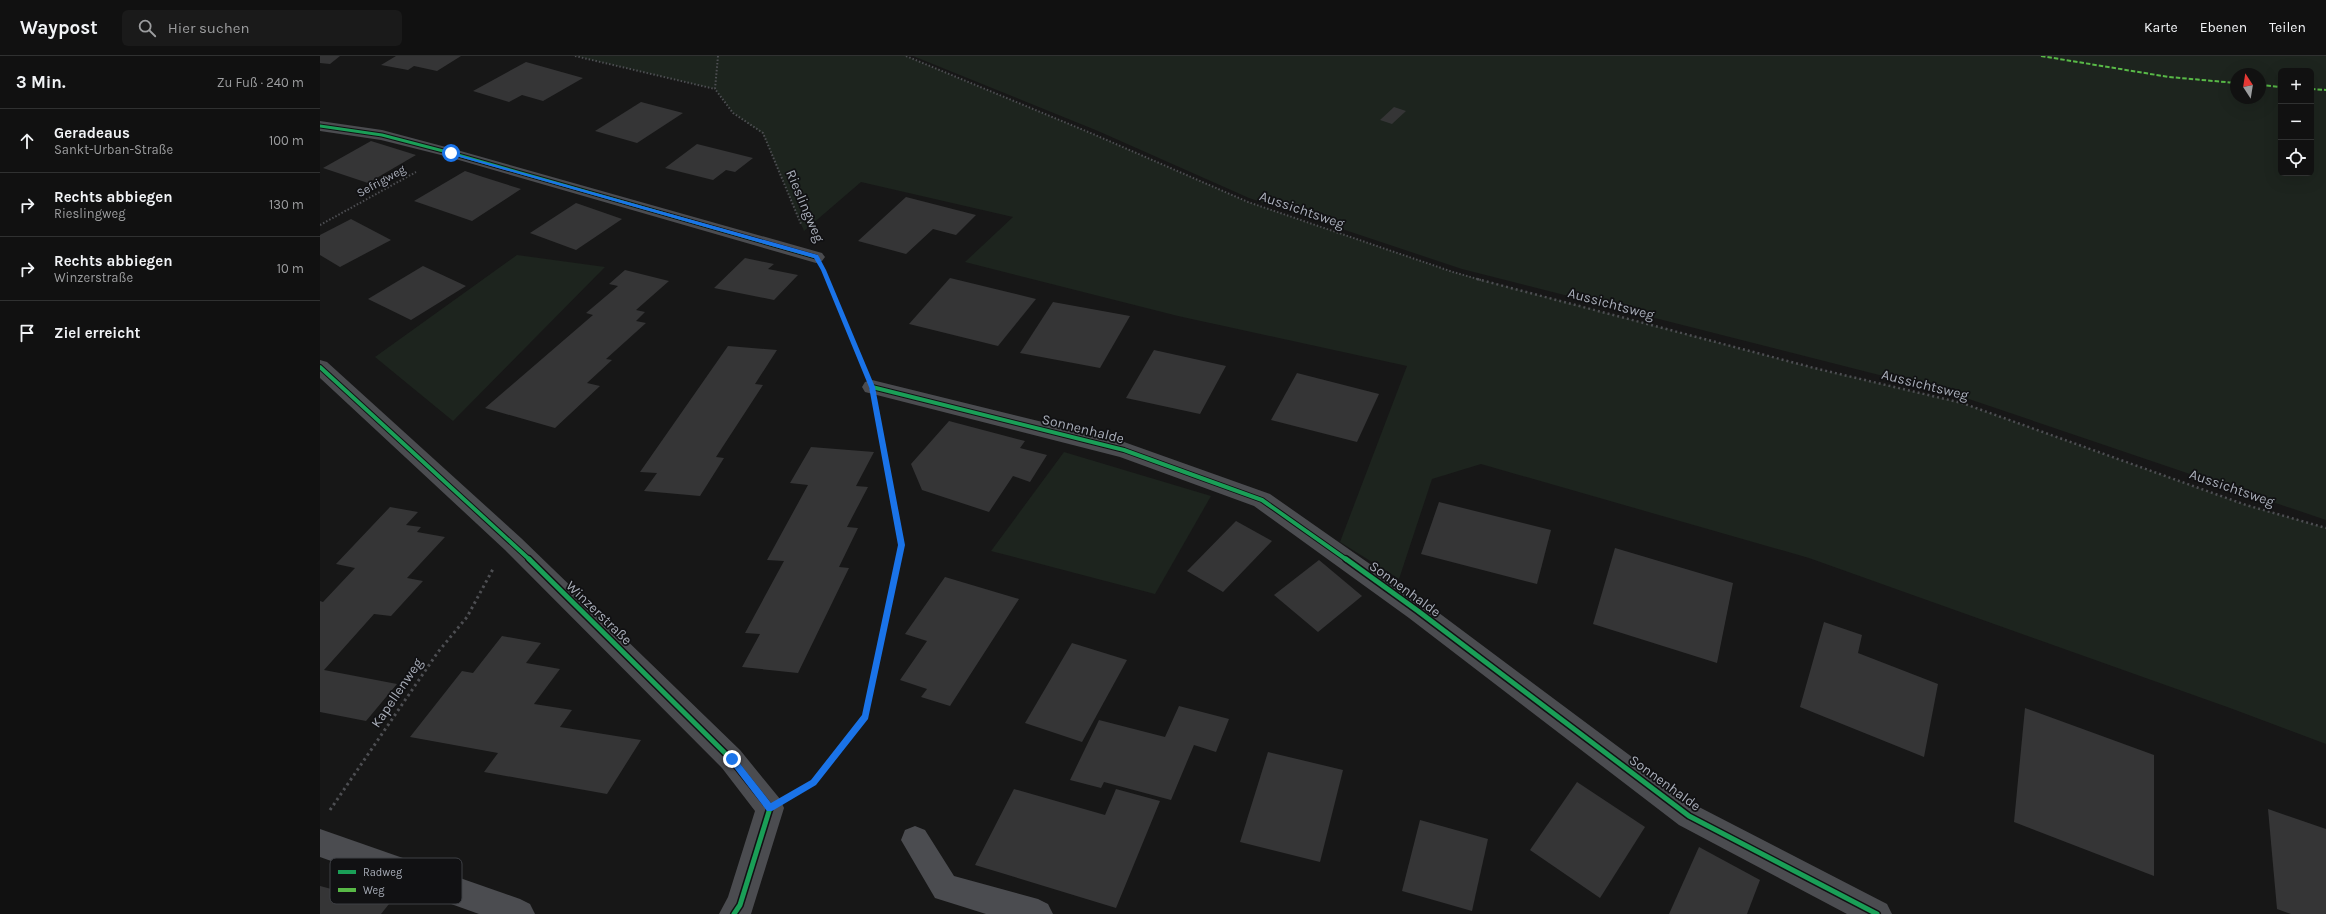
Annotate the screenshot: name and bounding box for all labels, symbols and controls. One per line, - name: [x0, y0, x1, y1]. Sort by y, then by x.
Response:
- search box: [122, 10, 402, 46]
- text: Waypost: [20, 17, 98, 39]
- icon: search: [136, 17, 158, 39]
- text: Hier suchen: [168, 19, 249, 37]
- text: Karte: [2144, 19, 2178, 36]
- text: Ebenen: [2200, 19, 2247, 36]
- text: Teilen: [2269, 19, 2306, 36]
- north arrow: [2230, 68, 2266, 104]
- map controls: [2278, 68, 2314, 176]
- button: +: [2278, 68, 2314, 104]
- text: 3 Min.: [16, 72, 66, 92]
- text: Zu Fuß · 240 m: [217, 75, 304, 90]
- button: −: [2278, 104, 2314, 140]
- text: Geradeaus: [54, 124, 130, 142]
- icon: ahead: [16, 130, 38, 152]
- text: 100 m: [269, 133, 304, 148]
- button: locate: [2278, 140, 2314, 176]
- text: Sankt-Urban-Straße: [54, 142, 173, 157]
- route start: [442, 144, 460, 162]
- street label: Sefrigweg: [354, 162, 408, 200]
- street label: Rieslingweg: [782, 167, 828, 245]
- street label: Aussichtsweg: [1257, 187, 1347, 233]
- text: Rechts abbiegen: [54, 188, 173, 206]
- icon: right: [16, 194, 38, 216]
- text: 130 m: [269, 197, 304, 212]
- text: Rieslingweg: [54, 206, 125, 221]
- text: Rechts abbiegen: [54, 252, 173, 270]
- icon: right: [16, 258, 38, 280]
- text: 10 m: [277, 261, 304, 276]
- text: Winzerstraße: [54, 270, 133, 285]
- street label: Aussichtsweg: [1566, 284, 1656, 324]
- icon: arrive: [16, 322, 38, 344]
- text: Ziel erreicht: [54, 324, 140, 342]
- street label: Aussichtsweg: [1880, 366, 1970, 404]
- street label: Sonnenhalde: [1040, 411, 1126, 447]
- street label: Aussichtsweg: [2187, 465, 2277, 511]
- street label: Sonnenhalde: [1366, 557, 1444, 621]
- street label: Winzerstraße: [562, 577, 636, 649]
- street label: Kapellenweg: [368, 655, 427, 731]
- route end: [723, 750, 741, 768]
- street label: Sonnenhalde: [1626, 751, 1704, 815]
- legend: [330, 858, 462, 904]
- text: Radweg: [363, 866, 403, 879]
- text: Weg: [363, 884, 385, 897]

